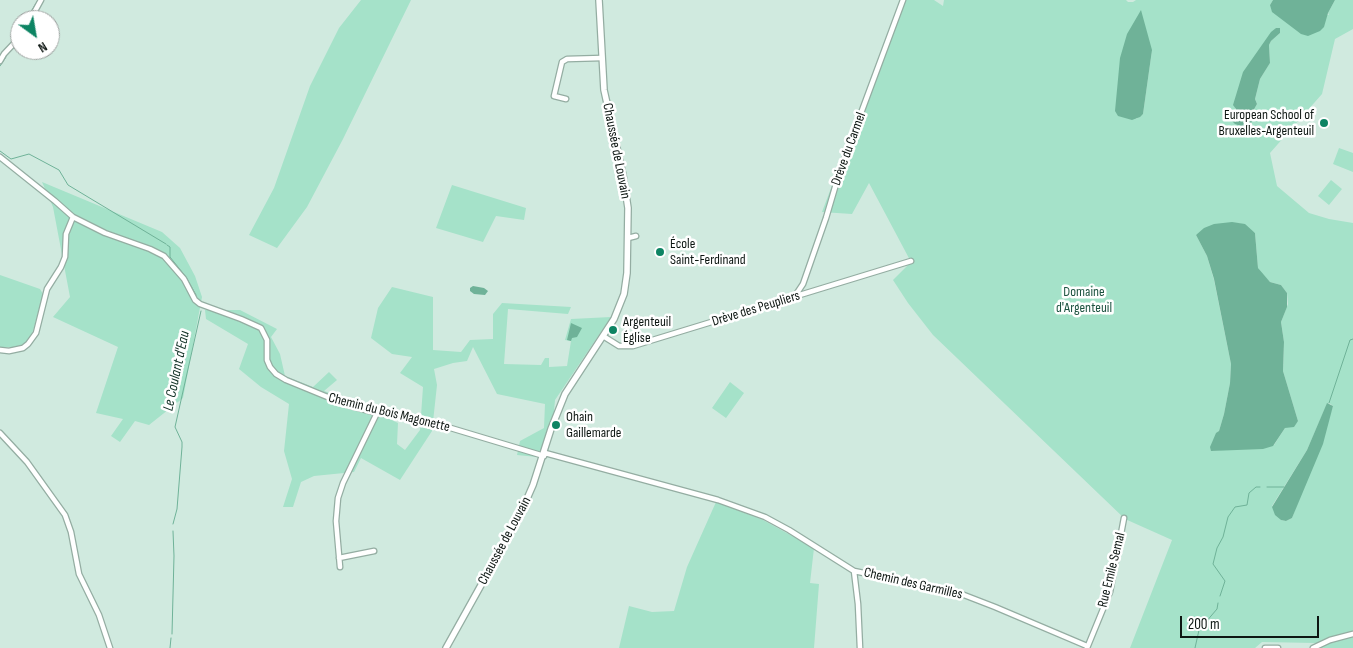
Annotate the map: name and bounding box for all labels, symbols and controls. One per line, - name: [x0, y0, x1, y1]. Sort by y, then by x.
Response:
- north arrow: [10, 10, 60, 60]
- text: N: [35, 38, 50, 56]
- street label: Chaussée de Louvain: [599, 102, 633, 200]
- place label: European School of Bruxelles-Argenteuil: [1219, 107, 1314, 140]
- street label: Drève du Carmel: [828, 110, 870, 188]
- marker: European School of Bruxelles-Argenteuil: [1318, 117, 1330, 129]
- place label: École Saint-Ferdinand: [670, 236, 746, 268]
- marker: École Saint-Ferdinand: [654, 246, 666, 258]
- park label: Domaine d'Argenteuil: [1056, 284, 1112, 316]
- street label: Drève des Peupliers: [710, 288, 802, 330]
- place label: Argenteuil Église: [623, 314, 671, 347]
- marker: Argenteuil Église: [607, 324, 619, 336]
- water label: Le Coulant d'Eau: [160, 329, 194, 413]
- street label: Chemin du Bois Magonette: [326, 390, 452, 436]
- place label: Ohain Gaillemarde: [566, 409, 621, 442]
- marker: Ohain Gaillemarde: [550, 419, 562, 431]
- street label: Chaussée de Louvain: [475, 494, 535, 588]
- street label: Rue Emile Semal: [1095, 531, 1129, 609]
- street label: Chemin des Garmilles: [862, 564, 964, 604]
- scale bar: [1183, 606, 1322, 638]
- text: 200 m: [1188, 615, 1220, 634]

